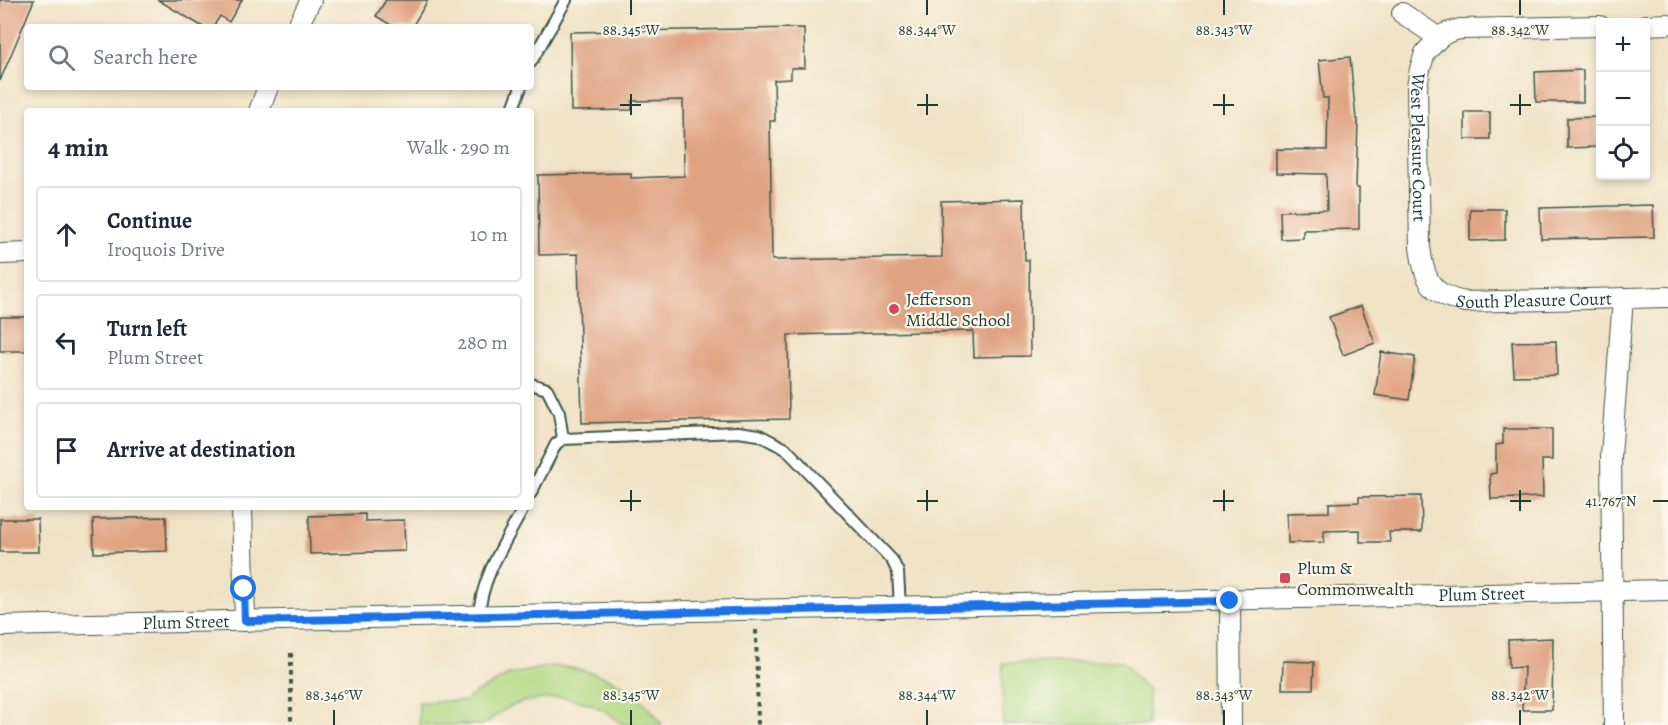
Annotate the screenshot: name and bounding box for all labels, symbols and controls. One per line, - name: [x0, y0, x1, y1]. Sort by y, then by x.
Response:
- map controls: [1596, 18, 1650, 180]
- button: +: [1596, 18, 1650, 72]
- text: 88.345°W: [602, 20, 660, 40]
- text: 88.344°W: [898, 20, 956, 40]
- text: 88.343°W: [1196, 20, 1252, 40]
- text: 88.342°W: [1491, 20, 1549, 40]
- search box: [24, 24, 534, 90]
- icon: search: [45, 41, 78, 74]
- text: Search here: [93, 42, 198, 72]
- street label: West Pleasure Court: [1405, 70, 1432, 222]
- button: −: [1596, 72, 1650, 126]
- button: locate: [1596, 126, 1650, 180]
- text: 4 min: [48, 130, 109, 165]
- text: Walk · 290 m: [407, 134, 510, 161]
- text: Continue: [107, 206, 192, 236]
- icon: ahead: [50, 218, 83, 251]
- text: 10 m: [470, 221, 508, 248]
- text: Iroquois Drive: [107, 236, 225, 263]
- street label: South Pleasure Court: [1453, 286, 1612, 314]
- place label: Jefferson Middle School: [906, 287, 1011, 332]
- marker: Jefferson Middle School: [887, 302, 901, 316]
- text: Turn left: [107, 314, 187, 344]
- icon: left: [50, 326, 83, 359]
- text: 280 m: [458, 329, 508, 356]
- text: Plum Street: [107, 344, 204, 371]
- icon: arrive: [50, 434, 83, 467]
- text: Arrive at destination: [107, 435, 296, 465]
- text: 41.767°N: [1585, 491, 1637, 511]
- place label: Plum & Commonwealth: [1297, 556, 1414, 601]
- marker: Plum & Commonwealth: [1278, 571, 1292, 585]
- route start: [230, 575, 256, 601]
- street label: Plum Street: [1438, 581, 1525, 607]
- route end: [1216, 587, 1242, 613]
- street label: Plum Street: [142, 609, 230, 635]
- text: 88.346°W: [305, 685, 363, 705]
- text: 88.345°W: [602, 685, 660, 705]
- text: 88.344°W: [898, 685, 956, 705]
- text: 88.343°W: [1196, 685, 1252, 705]
- text: 88.342°W: [1491, 685, 1549, 705]

